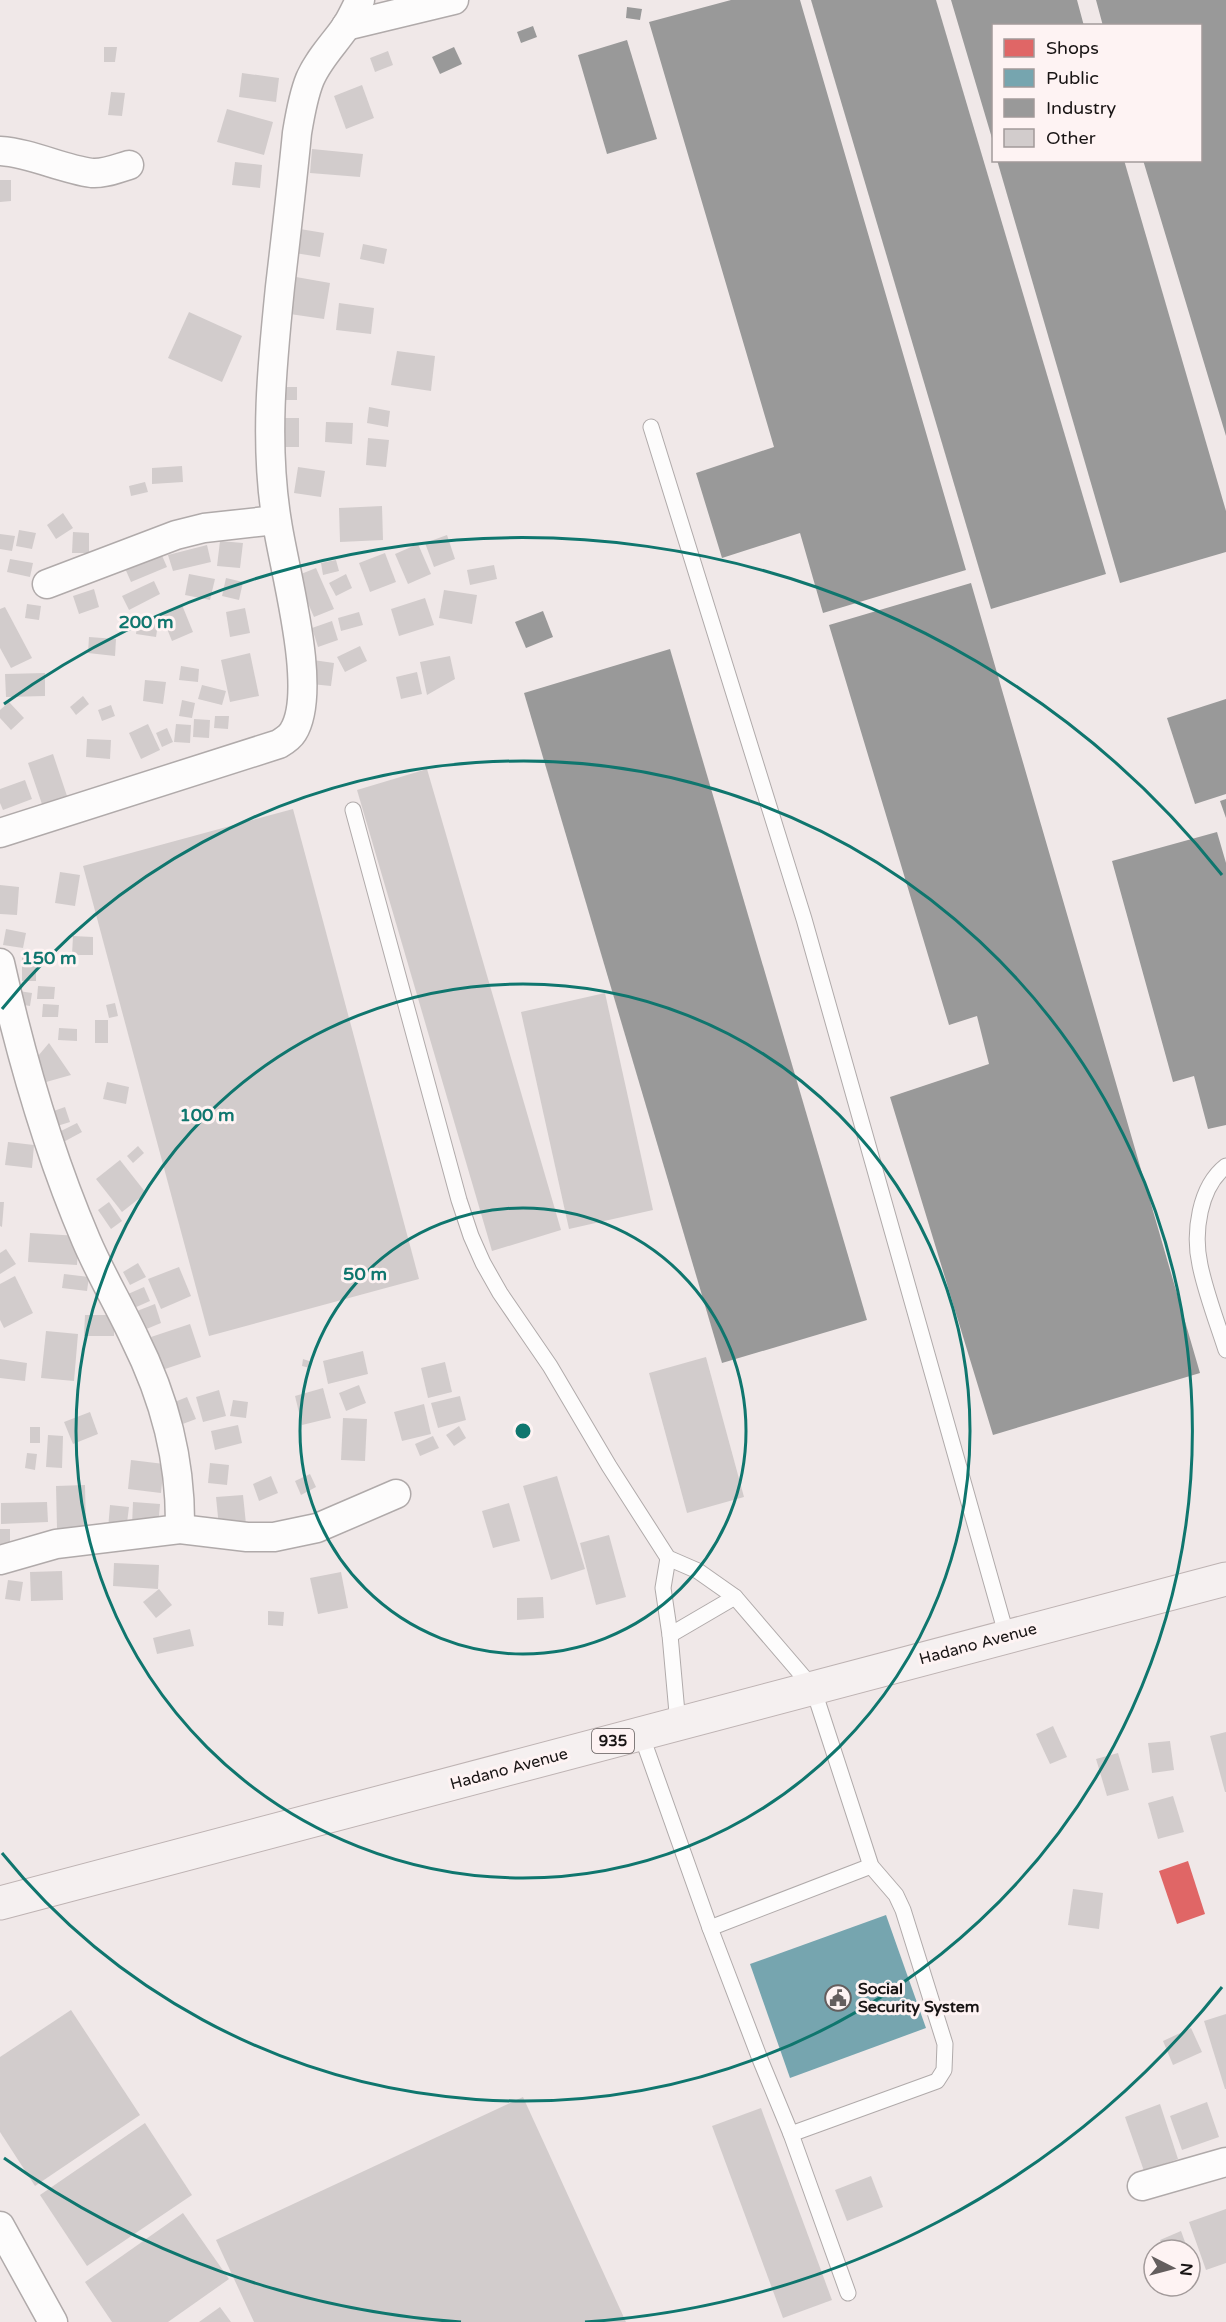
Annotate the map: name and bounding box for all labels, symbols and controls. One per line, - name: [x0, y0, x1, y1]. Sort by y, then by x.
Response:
- legend: [992, 24, 1202, 162]
- text: Shops: [1046, 37, 1099, 59]
- text: Public: [1046, 67, 1099, 89]
- text: Industry: [1046, 97, 1117, 119]
- text: Other: [1046, 127, 1096, 149]
- text: 200 m: [118, 611, 174, 633]
- text: 150 m: [21, 947, 77, 969]
- text: 100 m: [179, 1104, 235, 1126]
- text: 50 m: [343, 1263, 387, 1285]
- centre of rings: [513, 1421, 533, 1441]
- street label: Hadano Avenue: [917, 1619, 1039, 1669]
- road number: 935: [592, 1729, 634, 1753]
- street label: Hadano Avenue: [448, 1744, 570, 1794]
- place label: Social Security System: [858, 1979, 979, 2017]
- public building icon: Social Security System: [823, 1983, 853, 2013]
- north arrow: [1142, 2238, 1202, 2298]
- text: N: [1175, 2262, 1197, 2277]

